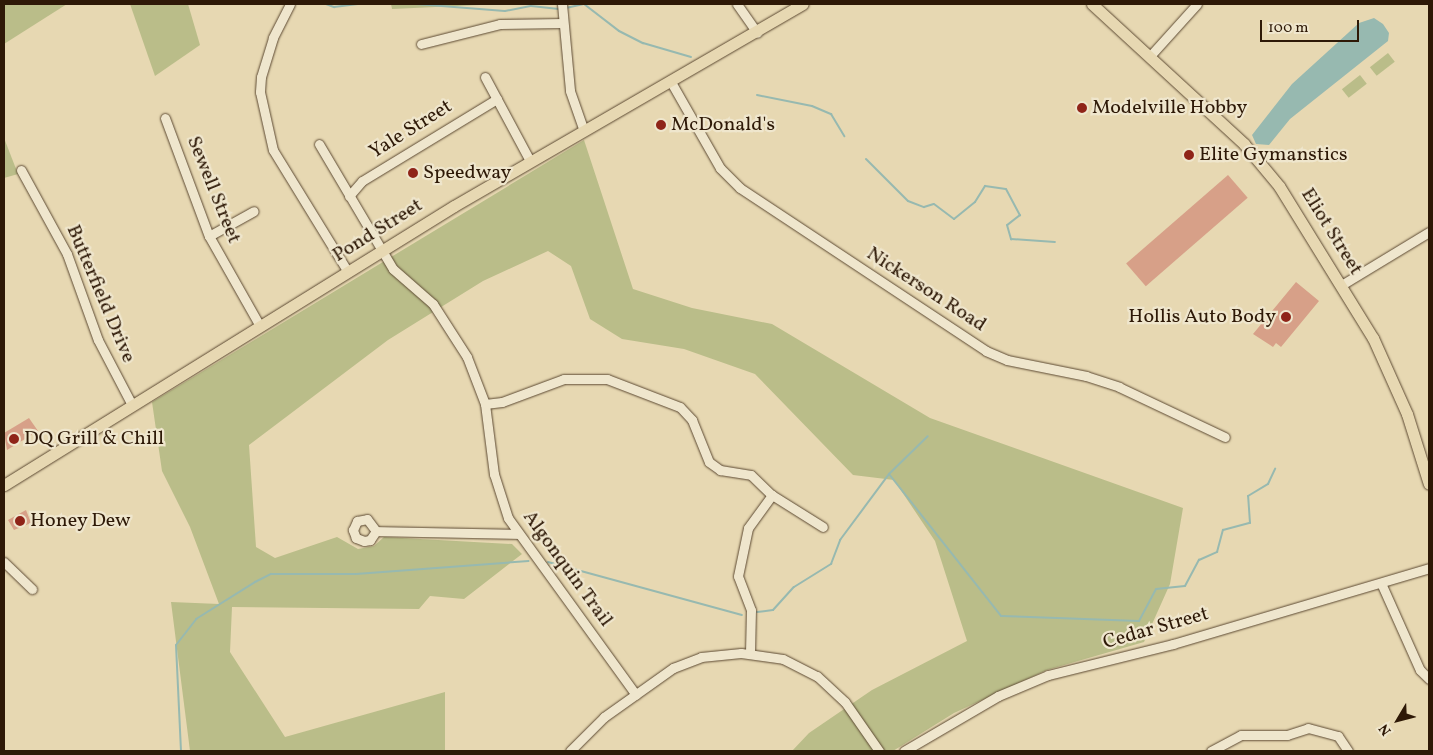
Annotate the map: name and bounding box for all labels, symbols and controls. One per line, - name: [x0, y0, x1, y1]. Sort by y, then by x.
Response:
- scale bar: [1263, 10, 1362, 42]
- text: 100 m: [1268, 18, 1308, 39]
- street label: Yale Street: [365, 95, 457, 165]
- place label: Modelville Hobby: [1092, 96, 1247, 120]
- marker: Modelville Hobby: [1076, 102, 1088, 114]
- place label: McDonald's: [671, 113, 775, 137]
- marker: McDonald's: [655, 119, 667, 131]
- street label: Sewell Street: [181, 133, 245, 247]
- place label: Elite Gymanstics: [1199, 143, 1347, 167]
- marker: Elite Gymanstics: [1183, 149, 1195, 161]
- place label: Speedway: [423, 161, 511, 185]
- marker: Speedway: [407, 167, 419, 179]
- street label: Eliot Street: [1295, 184, 1367, 280]
- street label: Pond Street: [329, 194, 427, 268]
- street label: Butterfield Drive: [60, 221, 140, 367]
- street label: Nickerson Road: [862, 242, 990, 338]
- place label: Hollis Auto Body: [1128, 305, 1276, 329]
- marker: Hollis Auto Body: [1280, 311, 1292, 323]
- place label: DQ Grill & Chill: [24, 427, 164, 451]
- marker: DQ Grill & Chill: [8, 433, 20, 445]
- street label: Algonquin Trail: [517, 506, 617, 632]
- place label: Honey Dew: [30, 509, 131, 533]
- marker: Honey Dew: [14, 515, 26, 527]
- street label: Cedar Street: [1101, 603, 1211, 655]
- north arrow: [1373, 695, 1423, 745]
- text: N: [1375, 720, 1396, 739]

